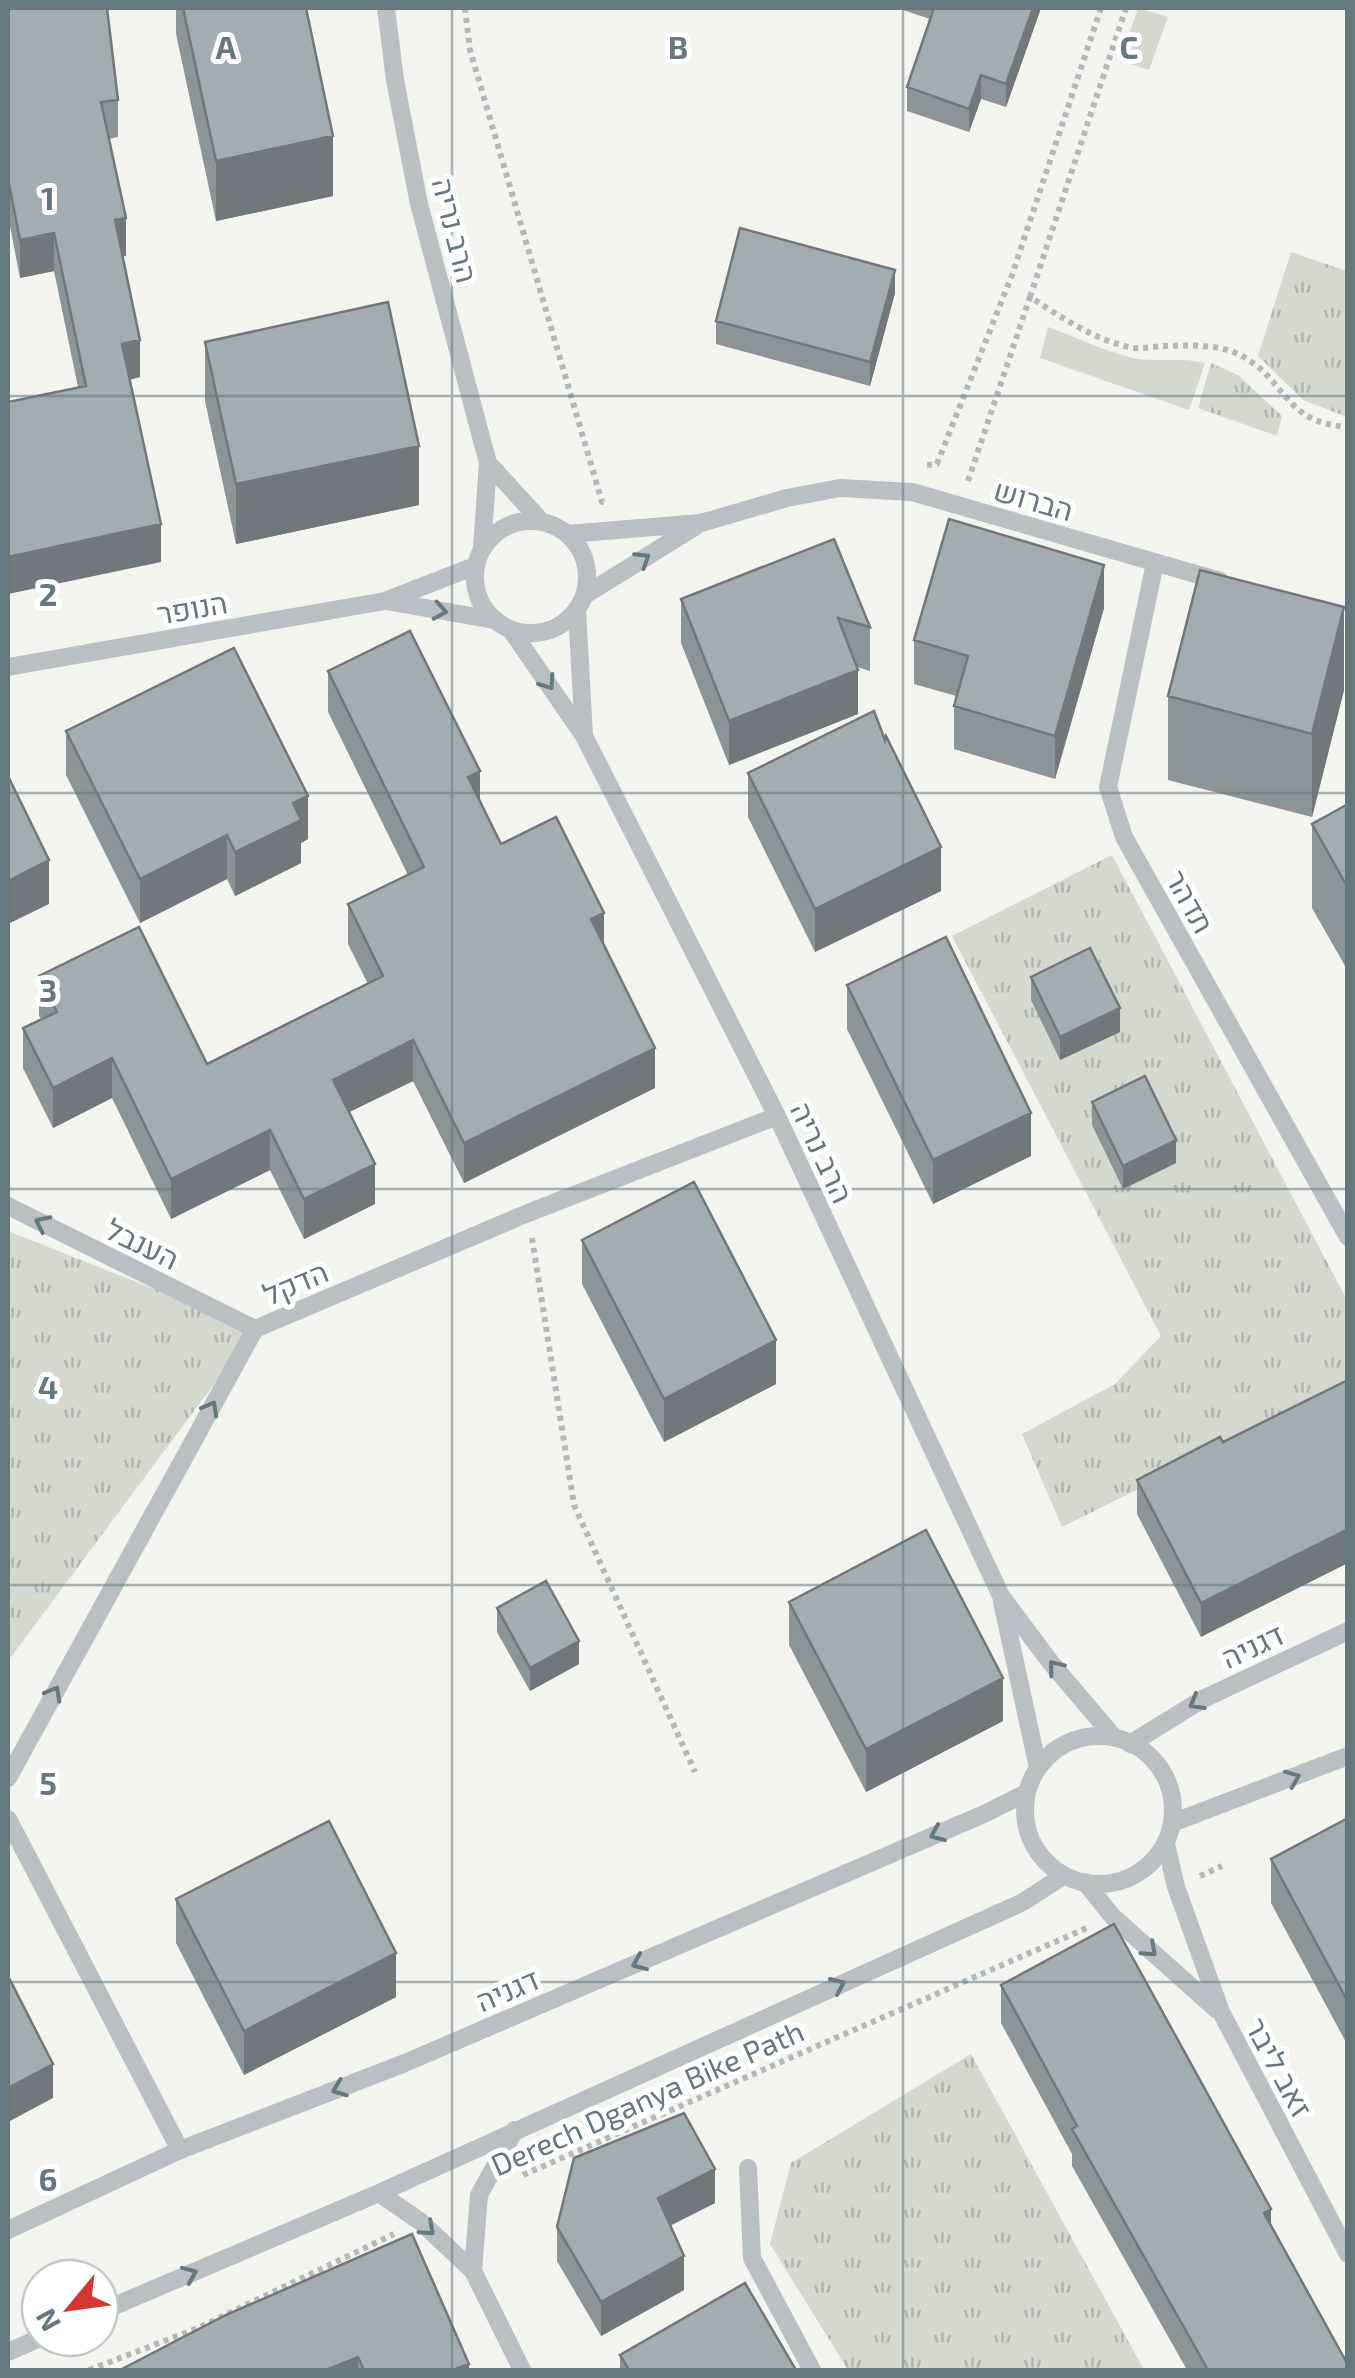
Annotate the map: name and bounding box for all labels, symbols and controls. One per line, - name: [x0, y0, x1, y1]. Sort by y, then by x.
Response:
- text: A: [216, 27, 237, 65]
- text: B: [668, 27, 688, 65]
- text: C: [1120, 27, 1138, 65]
- street label: הרב נריה: [426, 174, 486, 286]
- text: 1: [41, 178, 55, 216]
- street label: הברוש: [990, 471, 1078, 527]
- one-way arrow: [632, 552, 650, 571]
- text: 2: [39, 574, 57, 612]
- street label: הנופר: [154, 583, 230, 631]
- one-way arrow: [431, 599, 448, 620]
- one-way arrow: [536, 672, 554, 691]
- street label: תדהר: [1159, 863, 1223, 939]
- text: 3: [39, 970, 57, 1008]
- street label: הרב נריה: [784, 1096, 862, 1208]
- street label: הענבל: [100, 1210, 186, 1276]
- one-way arrow: [34, 1215, 52, 1235]
- street label: הדקל: [257, 1252, 333, 1312]
- text: 4: [38, 1367, 58, 1405]
- one-way arrow: [199, 1401, 219, 1419]
- street label: דגניה: [1215, 1615, 1289, 1675]
- one-way arrow: [1049, 1661, 1067, 1679]
- one-way arrow: [42, 1686, 62, 1704]
- one-way arrow: [1189, 1691, 1207, 1711]
- text: 5: [39, 1763, 57, 1801]
- one-way arrow: [1283, 1770, 1301, 1790]
- one-way arrow: [930, 1822, 948, 1842]
- one-way arrow: [1138, 1938, 1157, 1956]
- one-way arrow: [631, 1951, 649, 1971]
- street label: דגניה: [470, 1960, 544, 2018]
- one-way arrow: [828, 1977, 846, 1997]
- street label: זאב ליבר: [1239, 2011, 1321, 2123]
- street label: Derech Dganya Bike Path: [485, 2012, 809, 2182]
- one-way arrow: [332, 2077, 349, 2097]
- text: 6: [39, 2159, 57, 2197]
- one-way arrow: [416, 2217, 435, 2235]
- north arrow: [20, 2258, 120, 2358]
- one-way arrow: [180, 2266, 198, 2286]
- text: N: [27, 2304, 67, 2338]

